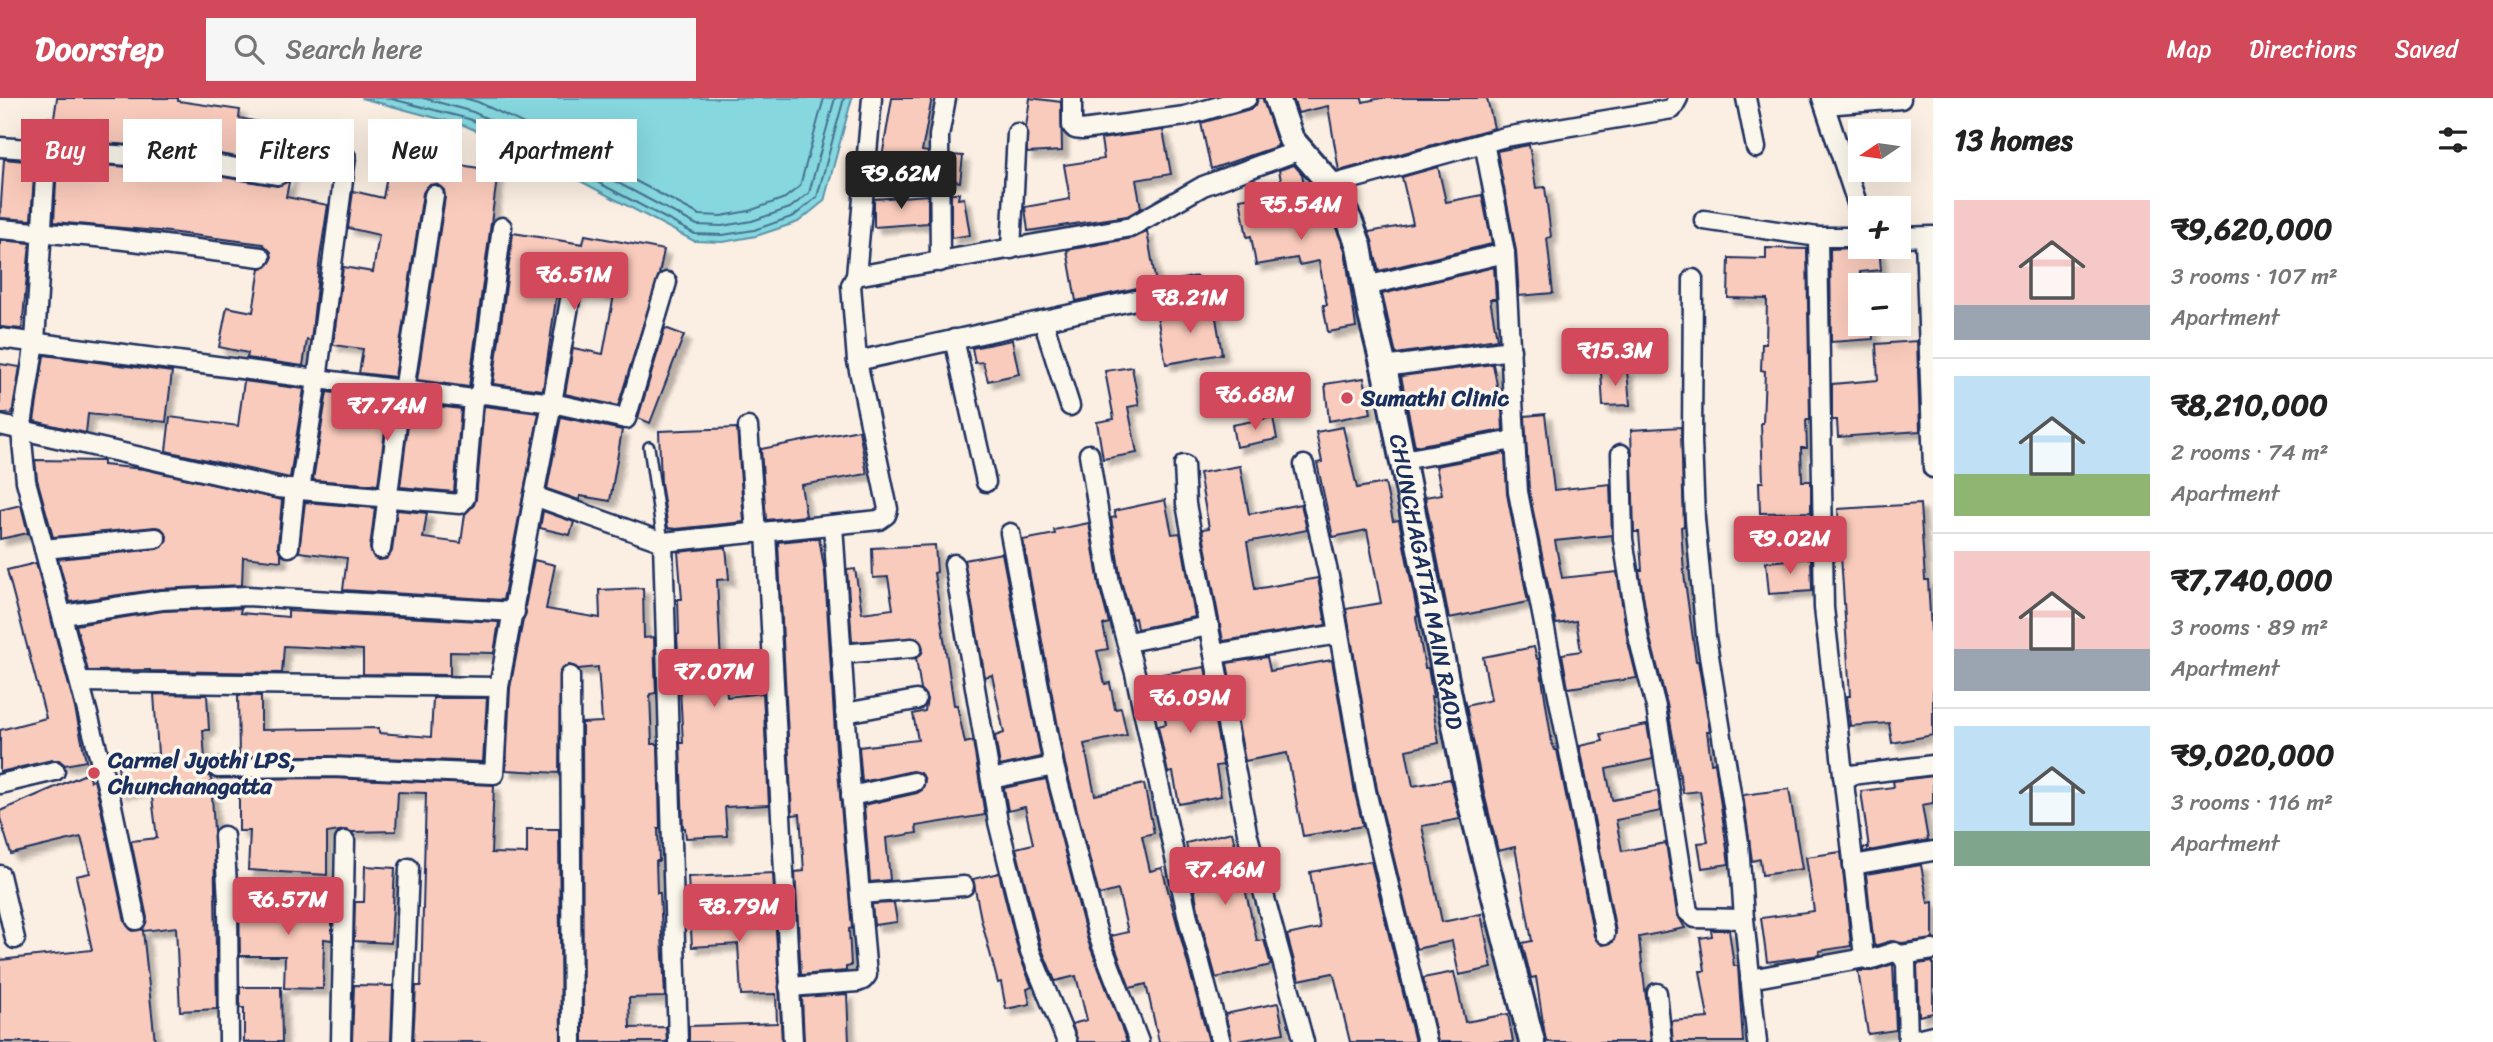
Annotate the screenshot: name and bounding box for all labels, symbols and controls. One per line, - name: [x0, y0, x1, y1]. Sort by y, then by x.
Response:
- search box: [206, 18, 696, 81]
- text: Doorstep: [35, 20, 164, 78]
- text: Search here: [286, 26, 423, 72]
- text: Map: [2167, 28, 2211, 70]
- text: Directions: [2249, 28, 2357, 70]
- text: Saved: [2395, 28, 2458, 70]
- icon: search: [230, 30, 268, 68]
- text: 13 homes: [1954, 113, 2073, 167]
- chip: Buy: [21, 119, 109, 182]
- chip: Rent: [123, 119, 222, 182]
- chip: Filters: [236, 119, 354, 182]
- chip: New: [368, 119, 462, 182]
- chip: Apartment: [476, 119, 637, 182]
- north arrow: [1848, 119, 1911, 182]
- map controls: [1848, 119, 1911, 336]
- icon: filters: [2434, 121, 2472, 159]
- pin: ₹9.62M: [844, 152, 958, 211]
- text: ₹9.62M: [861, 153, 941, 194]
- pin: ₹5.54M: [1244, 183, 1358, 242]
- text: ₹5.54M: [1260, 184, 1342, 225]
- button: +: [1848, 196, 1911, 259]
- text: ₹9,620,000: [2171, 202, 2333, 256]
- icon: home: [2010, 228, 2094, 312]
- pin: ₹6.51M: [517, 252, 631, 312]
- text: ₹6.51M: [536, 254, 612, 295]
- text: 3 rooms · 107 m²: [2171, 256, 2338, 297]
- button: −: [1848, 273, 1911, 336]
- pin: ₹8.21M: [1133, 275, 1247, 335]
- text: ₹8.21M: [1152, 277, 1228, 318]
- text: Apartment: [2171, 297, 2280, 338]
- pin: ₹15.3M: [1558, 328, 1672, 388]
- text: ₹15.3M: [1577, 330, 1653, 371]
- pin: ₹6.68M: [1198, 372, 1312, 432]
- text: ₹6.68M: [1216, 374, 1294, 415]
- place label: Sumathi Clinic: [1360, 378, 1509, 419]
- text: ₹8,210,000: [2171, 378, 2328, 432]
- pin: ₹7.74M: [330, 384, 444, 443]
- text: ₹7.74M: [347, 385, 427, 426]
- marker: Sumathi Clinic: [1339, 390, 1355, 406]
- icon: home: [2010, 404, 2094, 488]
- street label: CHUNCHAGATTA MAIN RAOD: [1377, 430, 1475, 733]
- text: 2 rooms · 74 m²: [2171, 432, 2328, 473]
- text: Apartment: [2171, 473, 2280, 514]
- pin: ₹9.02M: [1733, 517, 1847, 576]
- text: ₹9.02M: [1750, 518, 1830, 559]
- text: ₹7,740,000: [2171, 553, 2333, 607]
- icon: home: [2010, 579, 2094, 663]
- text: 3 rooms · 89 m²: [2171, 607, 2328, 648]
- text: Apartment: [2171, 648, 2280, 689]
- pin: ₹7.07M: [657, 650, 771, 709]
- text: ₹7.07M: [674, 651, 754, 692]
- pin: ₹6.09M: [1133, 676, 1247, 735]
- text: ₹6.09M: [1150, 677, 1230, 718]
- text: ₹9,020,000: [2171, 728, 2334, 782]
- place label: Carmel Jyothi LPS, Chunchanagatta: [107, 740, 297, 807]
- icon: home: [2010, 754, 2094, 838]
- marker: Carmel Jyothi LPS, Chunchanagatta: [86, 765, 102, 781]
- text: 3 rooms · 116 m²: [2171, 782, 2333, 823]
- text: Apartment: [2171, 823, 2280, 864]
- pin: ₹7.46M: [1168, 848, 1282, 907]
- text: ₹7.46M: [1185, 849, 1265, 890]
- pin: ₹6.57M: [231, 878, 345, 937]
- text: ₹6.57M: [249, 879, 327, 920]
- pin: ₹8.79M: [682, 884, 796, 944]
- text: ₹8.79M: [699, 886, 779, 927]

